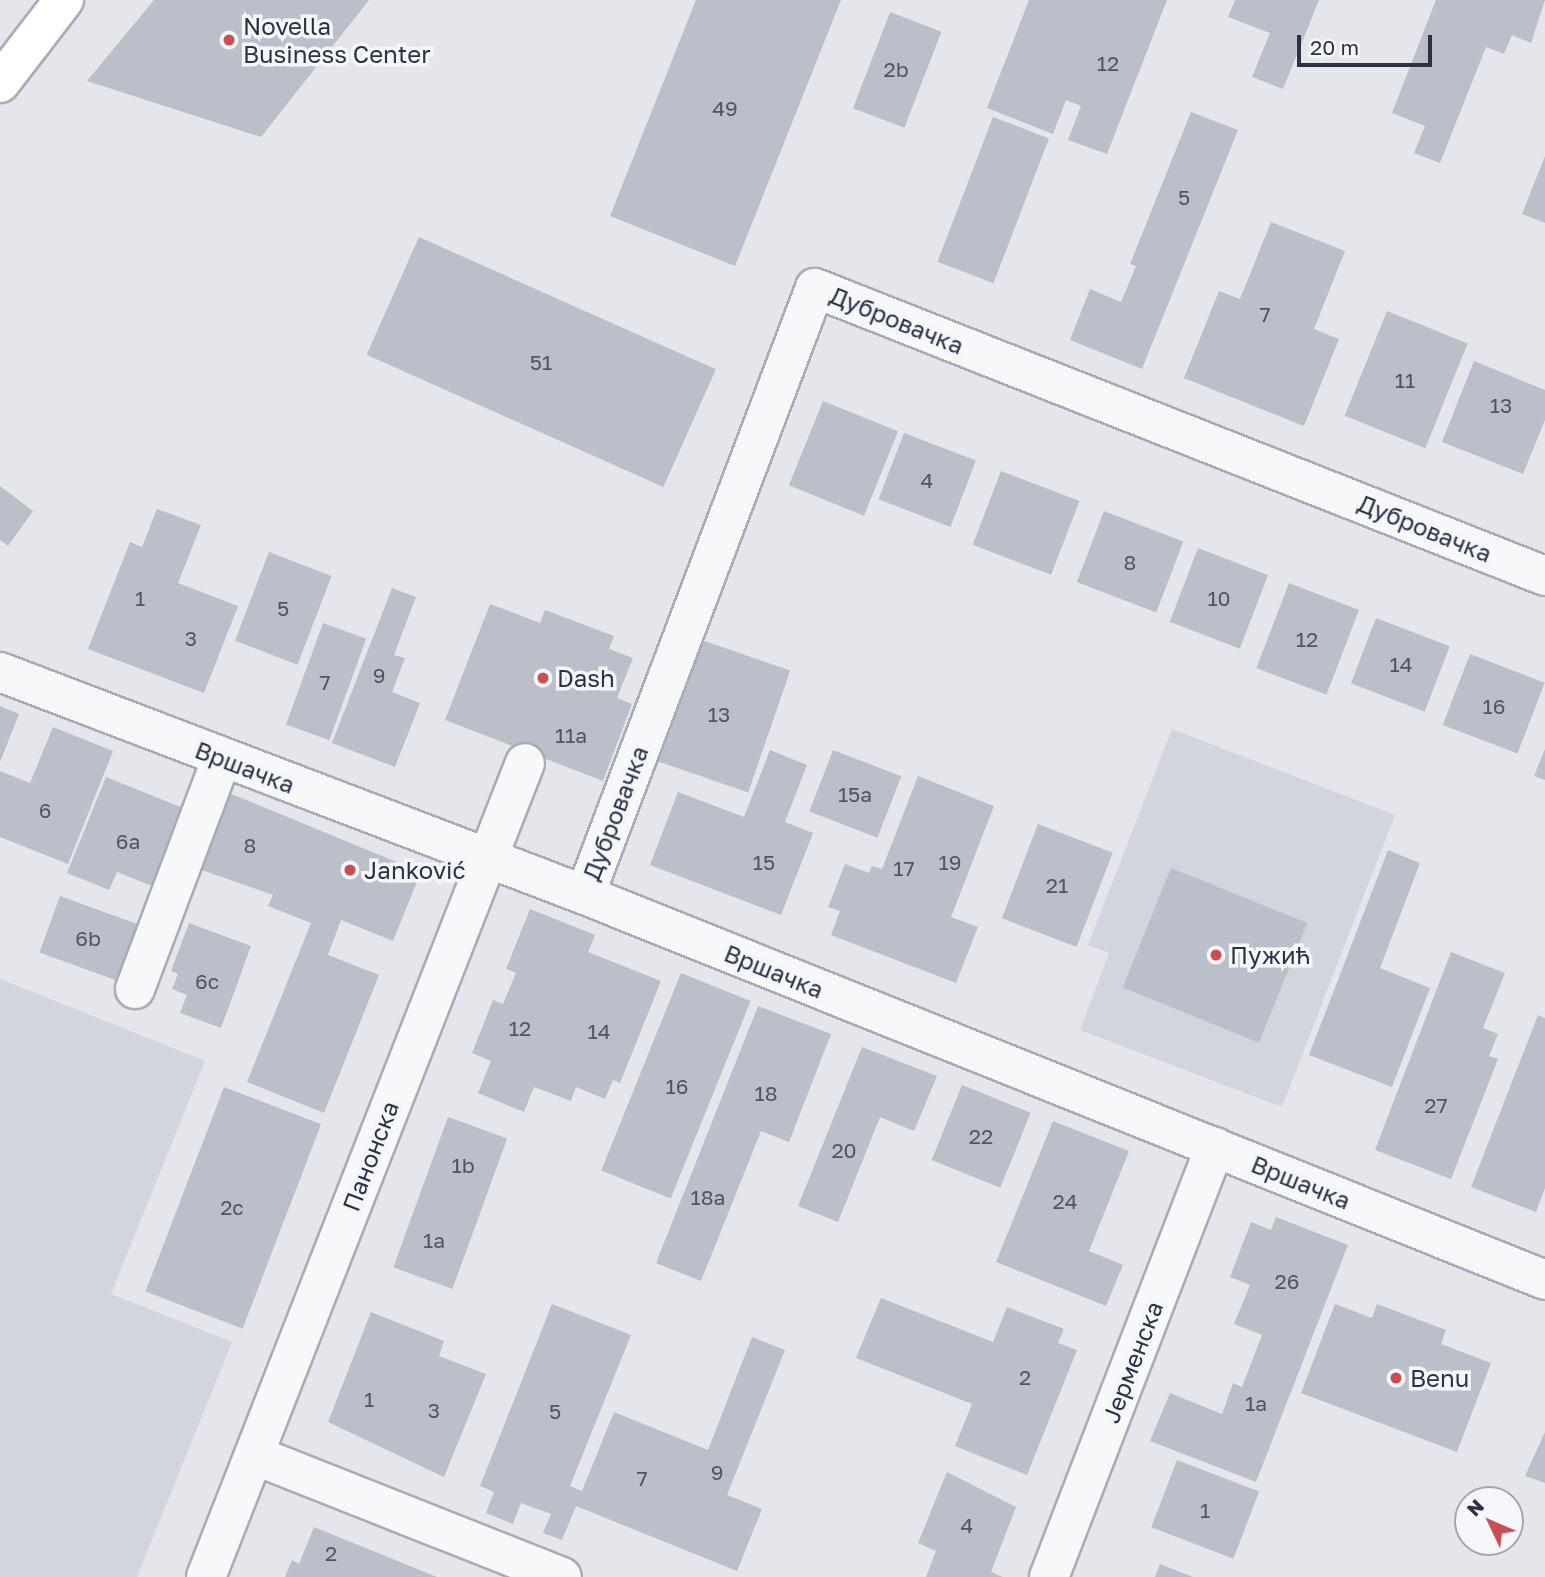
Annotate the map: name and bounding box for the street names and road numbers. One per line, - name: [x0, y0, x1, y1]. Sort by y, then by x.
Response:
- street label: Дубровачка: [826, 280, 968, 360]
- street label: Дубровачка: [1354, 488, 1496, 568]
- street label: Вршачка: [191, 735, 299, 799]
- street label: Дубровачка: [576, 742, 654, 884]
- street label: Вршачка: [720, 938, 828, 1004]
- street label: Панонска: [336, 1097, 404, 1215]
- street label: Вршачка: [1247, 1149, 1355, 1215]
- street label: Јерменска: [1096, 1297, 1168, 1427]

